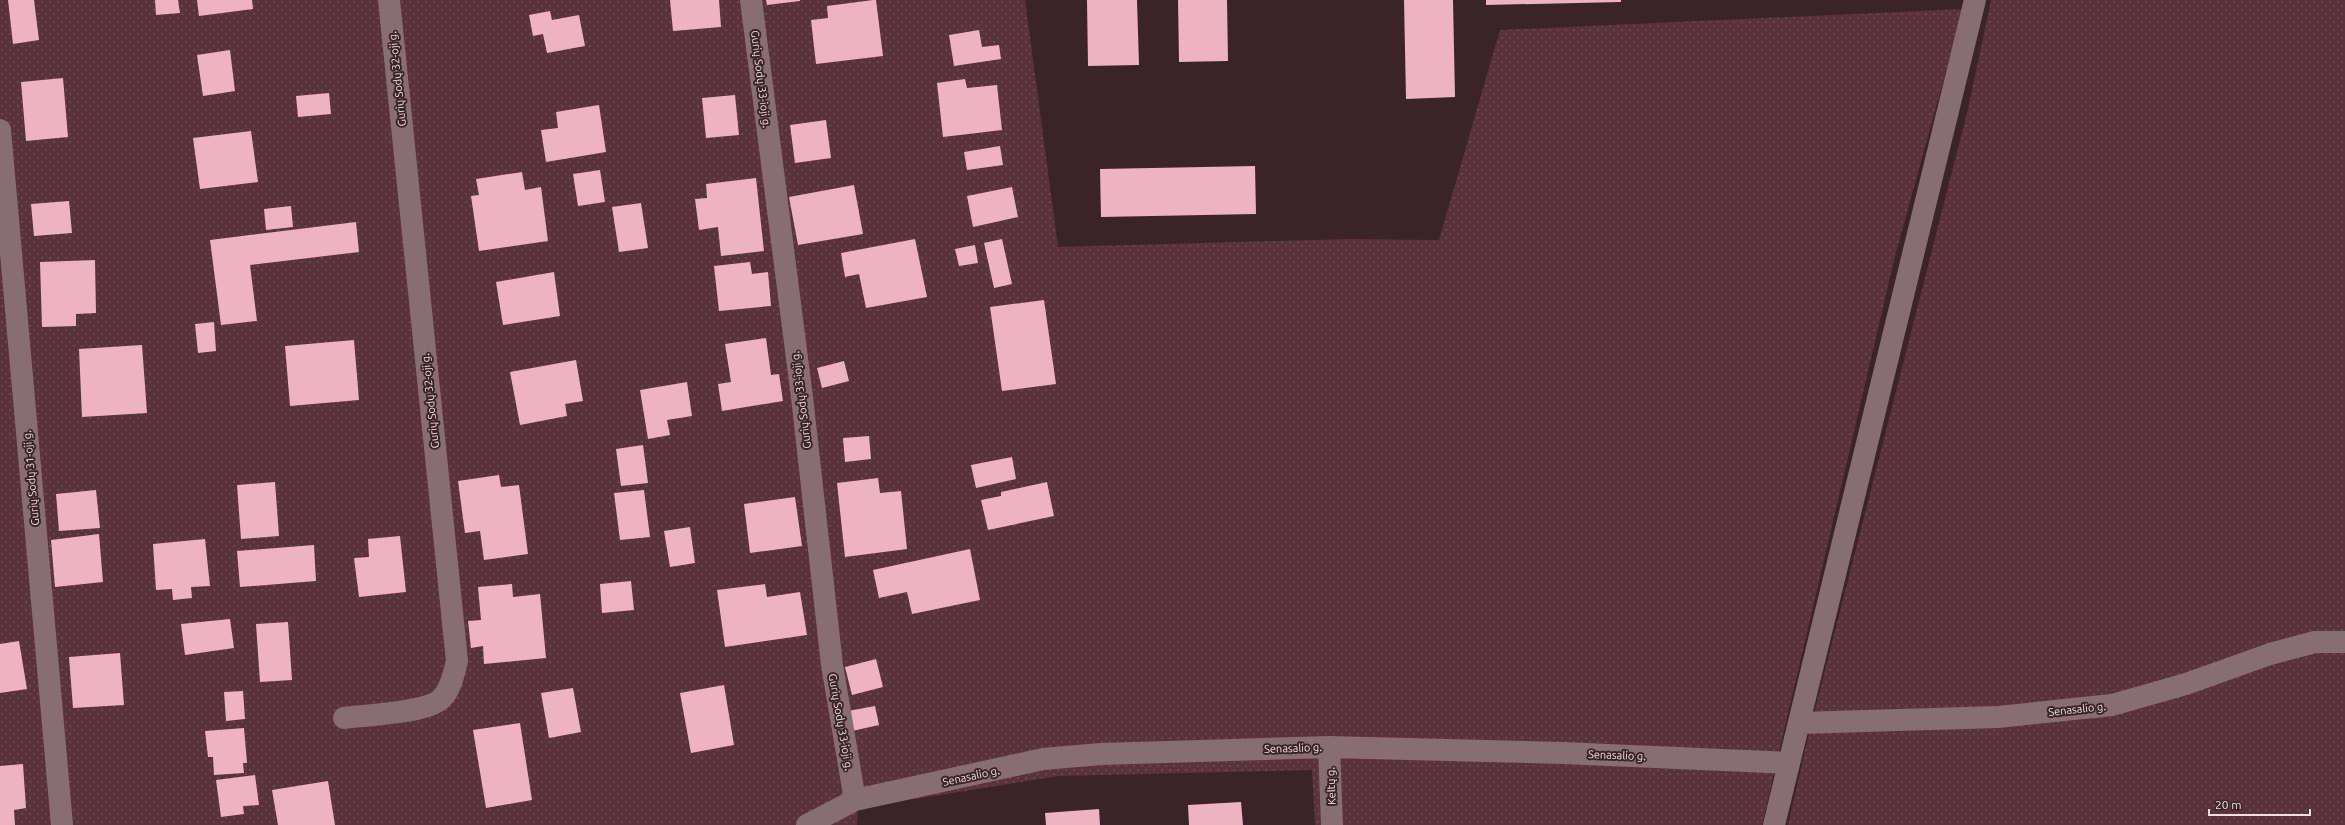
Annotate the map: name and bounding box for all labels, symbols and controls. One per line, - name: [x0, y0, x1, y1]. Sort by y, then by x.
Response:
- street label: Gurių Sodų 33-ioji g.: [749, 30, 773, 128]
- street label: Gurių Sodų 32-oji g.: [386, 31, 408, 127]
- street label: Gurių Sodų 33-ioji g.: [789, 351, 813, 449]
- street label: Gurių Sodų 32-oji g.: [419, 353, 441, 449]
- street label: Gurių Sodų 31-oji g.: [21, 430, 41, 526]
- street label: Gurių Sodų 33-ioji g.: [827, 673, 855, 771]
- street label: Senasalio g.: [2048, 700, 2106, 718]
- street label: Senasalio g.: [1264, 741, 1322, 755]
- street label: Senasalio g.: [1588, 748, 1646, 762]
- street label: Senasalio g.: [942, 764, 1000, 788]
- street label: Keltų g.: [1324, 767, 1338, 805]
- scale bar: [2209, 791, 2310, 817]
- text: 20 m: [2215, 798, 2242, 811]

